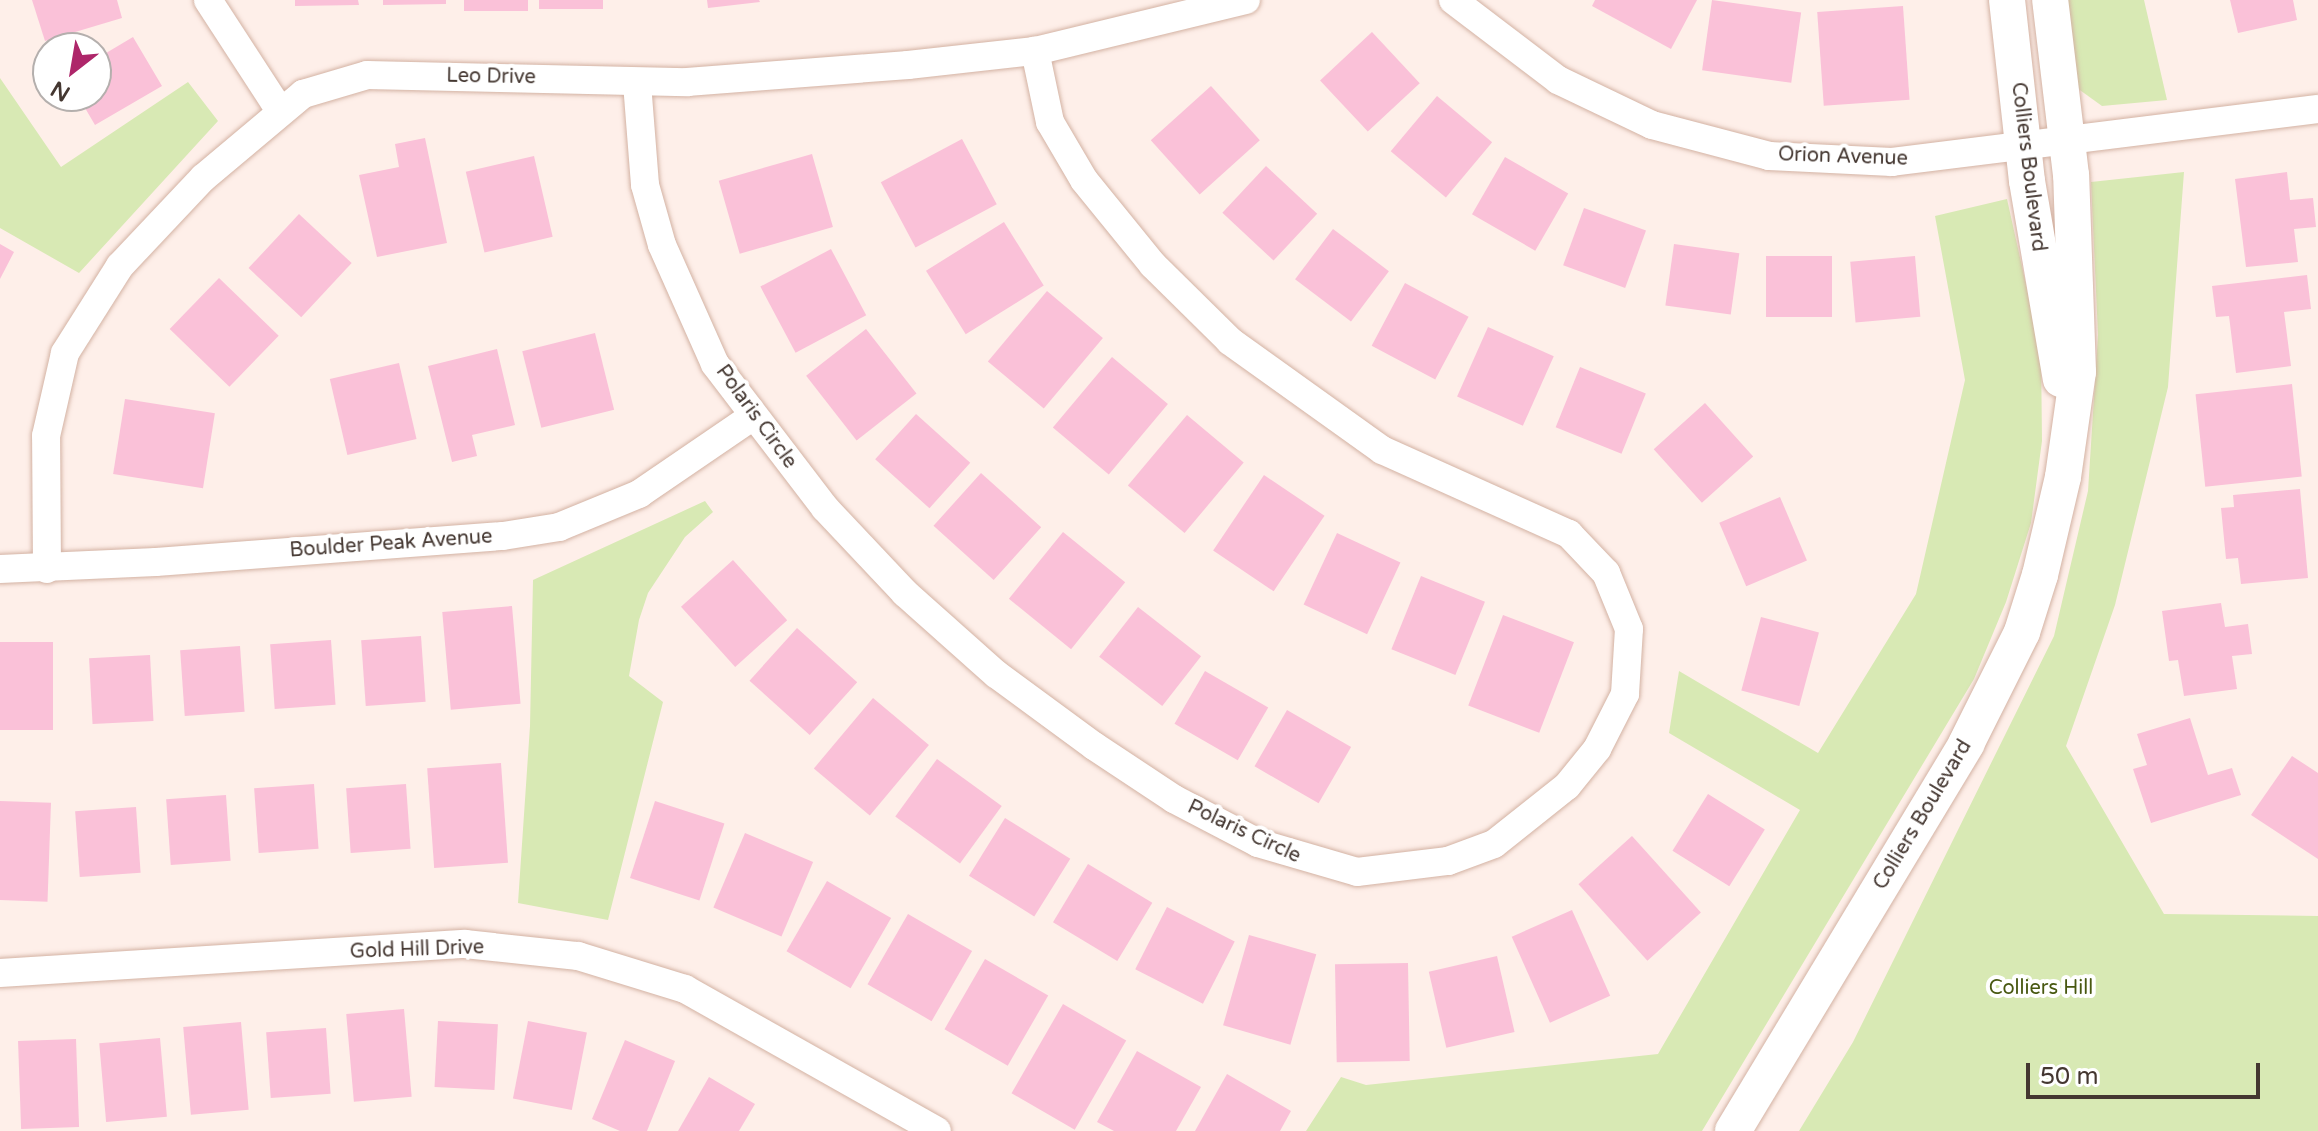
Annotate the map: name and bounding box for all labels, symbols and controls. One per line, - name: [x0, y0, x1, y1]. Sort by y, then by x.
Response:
- north arrow: [32, 32, 112, 112]
- street label: Leo Drive: [446, 64, 536, 90]
- text: N: [46, 75, 75, 107]
- street label: Colliers Boulevard: [2006, 81, 2050, 253]
- street label: Orion Avenue: [1778, 143, 1908, 171]
- street label: Polaris Circle: [710, 361, 802, 473]
- street label: Boulder Peak Avenue: [289, 525, 493, 563]
- street label: Colliers Boulevard: [1869, 736, 1977, 894]
- street label: Polaris Circle: [1184, 795, 1304, 869]
- street label: Gold Hill Drive: [349, 936, 485, 964]
- park label: Colliers Hill: [1989, 976, 2093, 1000]
- scale bar: [2030, 1047, 2264, 1097]
- text: 50 m: [2040, 1062, 2098, 1091]

